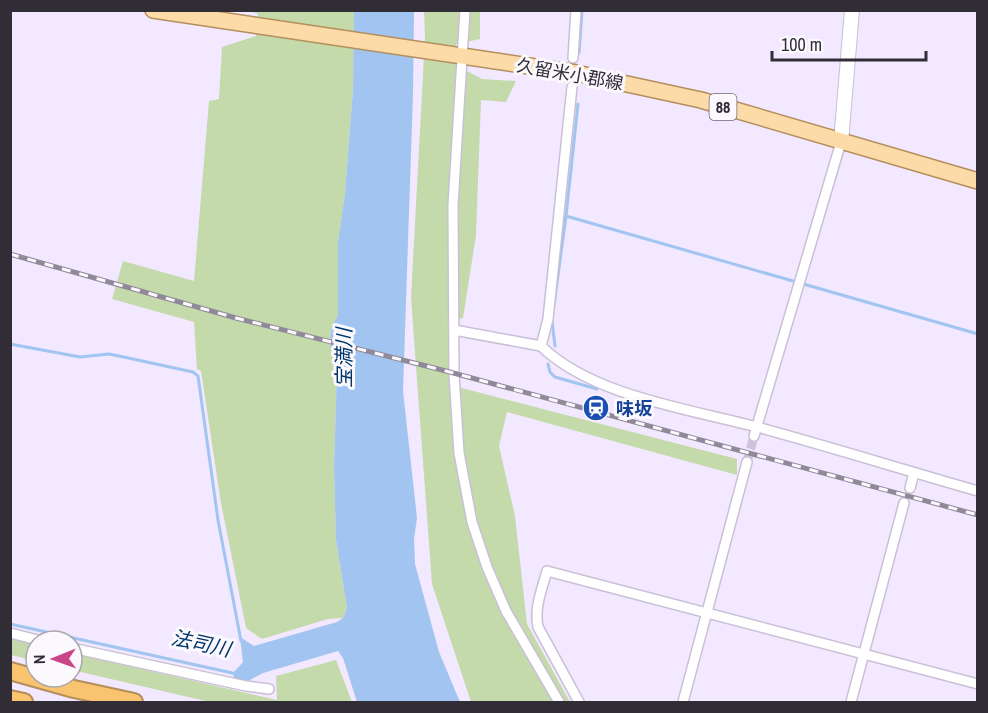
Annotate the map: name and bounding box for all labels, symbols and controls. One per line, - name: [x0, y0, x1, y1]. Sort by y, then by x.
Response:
- scale bar: [772, 24, 926, 62]
- text: 100 m: [781, 32, 822, 57]
- street label: 久留米小郡線: [515, 52, 625, 96]
- road number: 88: [710, 94, 736, 120]
- water label: 宝満川: [330, 326, 357, 388]
- station icon: 味坂: [581, 393, 611, 423]
- place label: 味坂: [616, 396, 653, 421]
- water label: 法司川: [169, 624, 235, 663]
- north arrow: [24, 629, 84, 689]
- text: N: [28, 654, 50, 664]

